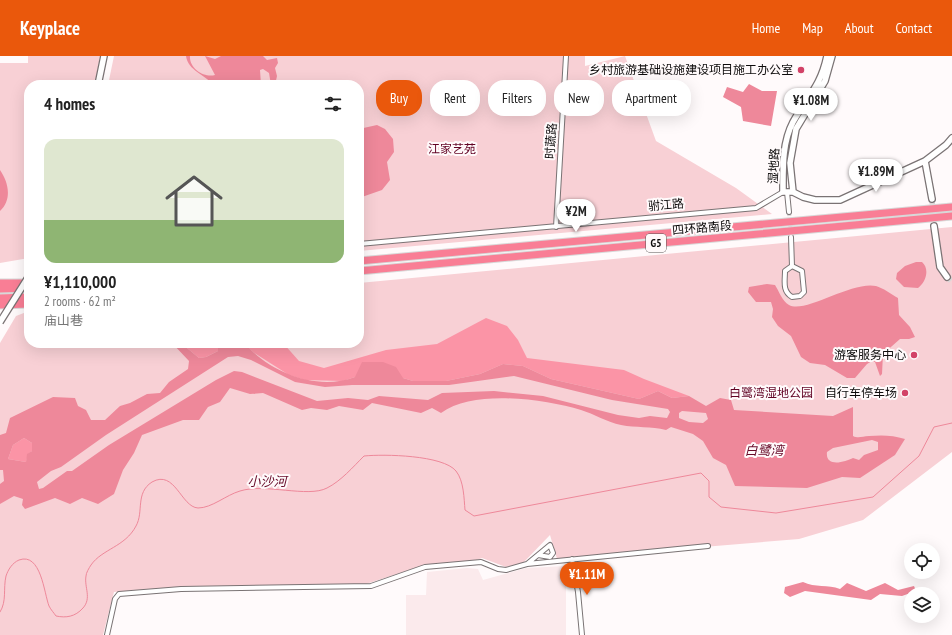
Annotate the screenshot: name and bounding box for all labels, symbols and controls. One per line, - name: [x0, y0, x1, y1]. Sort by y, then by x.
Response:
- text: Keyplace: [20, 16, 80, 40]
- text: Home: [752, 19, 780, 37]
- text: Map: [802, 19, 823, 37]
- text: About: [845, 19, 874, 37]
- text: Contact: [896, 19, 932, 37]
- place label: 乡村旅游基础设施建设项目施工办公室: [589, 62, 793, 77]
- marker: 乡村旅游基础设施建设项目施工办公室: [796, 65, 806, 75]
- chip: Buy: [376, 80, 422, 116]
- chip: Rent: [430, 80, 480, 116]
- chip: Filters: [488, 80, 546, 116]
- chip: New: [554, 80, 604, 116]
- chip: Apartment: [612, 80, 691, 116]
- pin: ¥1.08M: [778, 88, 844, 122]
- text: ¥1.08M: [793, 92, 829, 109]
- text: 4 homes: [44, 93, 95, 115]
- icon: filters: [322, 93, 344, 115]
- street label: 时蔬路: [542, 122, 559, 159]
- park label: 江家艺苑: [428, 141, 476, 156]
- street label: 湿地路: [765, 148, 782, 184]
- pin: ¥1.89M: [843, 159, 909, 193]
- text: ¥1.89M: [858, 163, 894, 180]
- icon: home: [158, 165, 230, 237]
- street label: 驸江路: [647, 195, 685, 214]
- pin: ¥2M: [557, 199, 595, 233]
- text: ¥2M: [565, 203, 587, 220]
- street label: 四环路南段: [671, 217, 733, 238]
- road number: G5: [646, 234, 666, 252]
- text: ¥1,110,000: [44, 271, 116, 293]
- text: 2 rooms · 62 m²: [44, 293, 116, 310]
- text: 庙山巷: [44, 312, 83, 329]
- place label: 游客服务中心: [834, 347, 906, 362]
- marker: 游客服务中心: [909, 350, 919, 360]
- park label: 白鹭湾湿地公园: [729, 385, 813, 400]
- place label: 自行车停车场: [825, 385, 897, 400]
- marker: 自行车停车场: [900, 388, 910, 398]
- water label: 白鹭湾: [744, 442, 785, 459]
- water label: 小沙河: [247, 473, 289, 490]
- map controls: [904, 543, 940, 623]
- button: locate: [904, 543, 940, 579]
- pin: ¥1.11M: [554, 562, 620, 596]
- text: ¥1.11M: [569, 566, 605, 583]
- button: layers: [904, 587, 940, 623]

